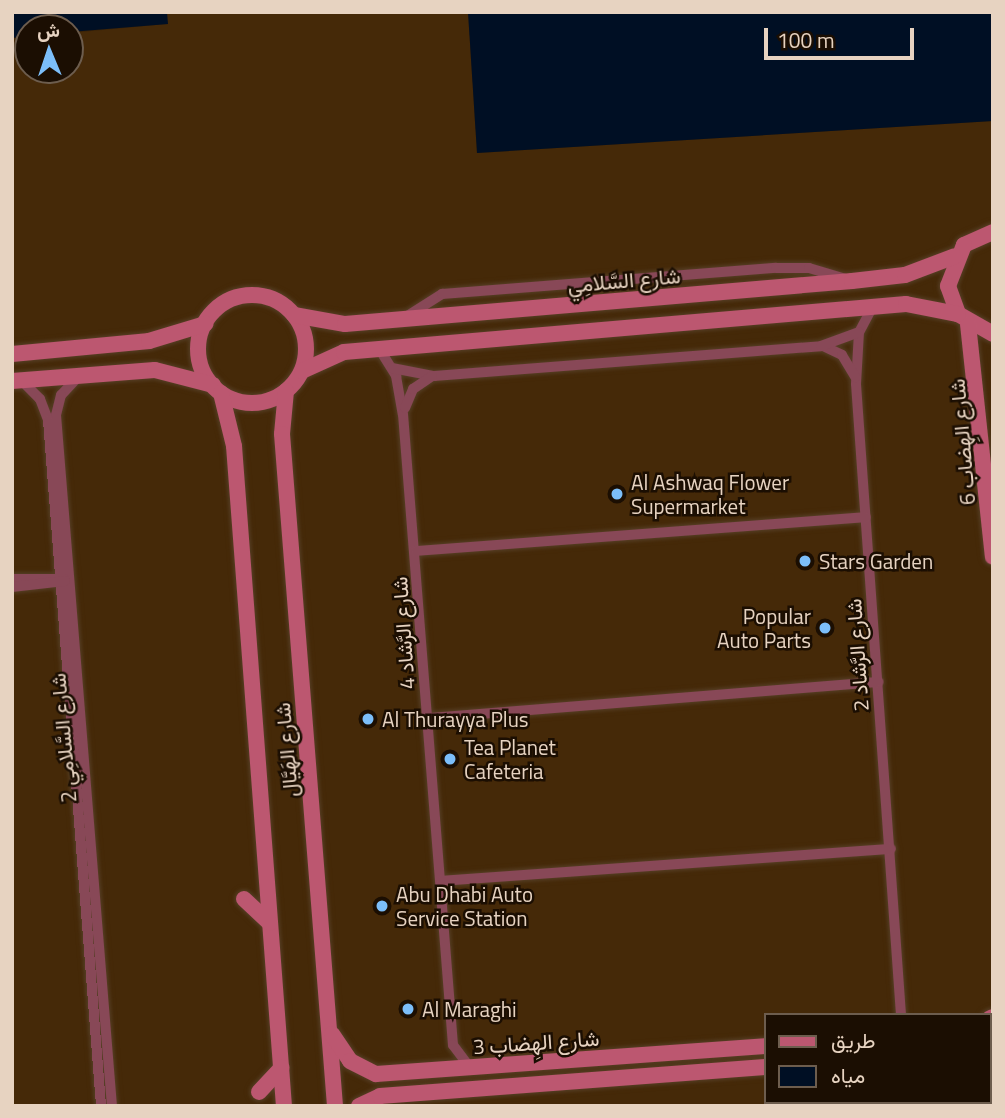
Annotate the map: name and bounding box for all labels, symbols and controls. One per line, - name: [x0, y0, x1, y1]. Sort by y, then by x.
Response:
- north arrow: [14, 14, 84, 84]
- scale bar: [767, 14, 918, 58]
- text: ش: [36, 15, 60, 44]
- text: 100 m: [777, 24, 834, 56]
- street label: شارع السَّلامِي: [566, 263, 682, 297]
- street label: شارع الهِضاب 6: [944, 378, 980, 506]
- place label: Al Ashwaq Flower Supermarket: [631, 469, 789, 519]
- marker: Al Ashwaq Flower Supermarket: [609, 486, 625, 502]
- place label: Stars Garden: [819, 548, 933, 574]
- marker: Stars Garden: [797, 553, 813, 569]
- street label: شارع الرَّشاد 4: [386, 576, 420, 690]
- street label: شارع الرَّشاد 2: [840, 598, 874, 712]
- place label: Popular Auto Parts: [717, 603, 811, 653]
- marker: Popular Auto Parts: [817, 620, 833, 636]
- street label: شارع السَّلامِي 2: [45, 672, 81, 804]
- street label: شارع الهَيَّال: [269, 702, 303, 798]
- place label: Al Thurayya Plus: [382, 706, 529, 732]
- marker: Al Thurayya Plus: [360, 711, 376, 727]
- place label: Tea Planet Cafeteria: [464, 734, 556, 784]
- marker: Tea Planet Cafeteria: [442, 751, 458, 767]
- place label: Abu Dhabi Auto Service Station: [396, 881, 533, 931]
- marker: Abu Dhabi Auto Service Station: [374, 898, 390, 914]
- place label: Al Maraghi: [422, 996, 517, 1022]
- marker: Al Maraghi: [400, 1001, 416, 1017]
- legend: [764, 1013, 991, 1104]
- text: طريق: [831, 1024, 876, 1056]
- street label: شارع الهِضاب 3: [472, 1025, 600, 1059]
- text: مياه: [831, 1059, 865, 1091]

